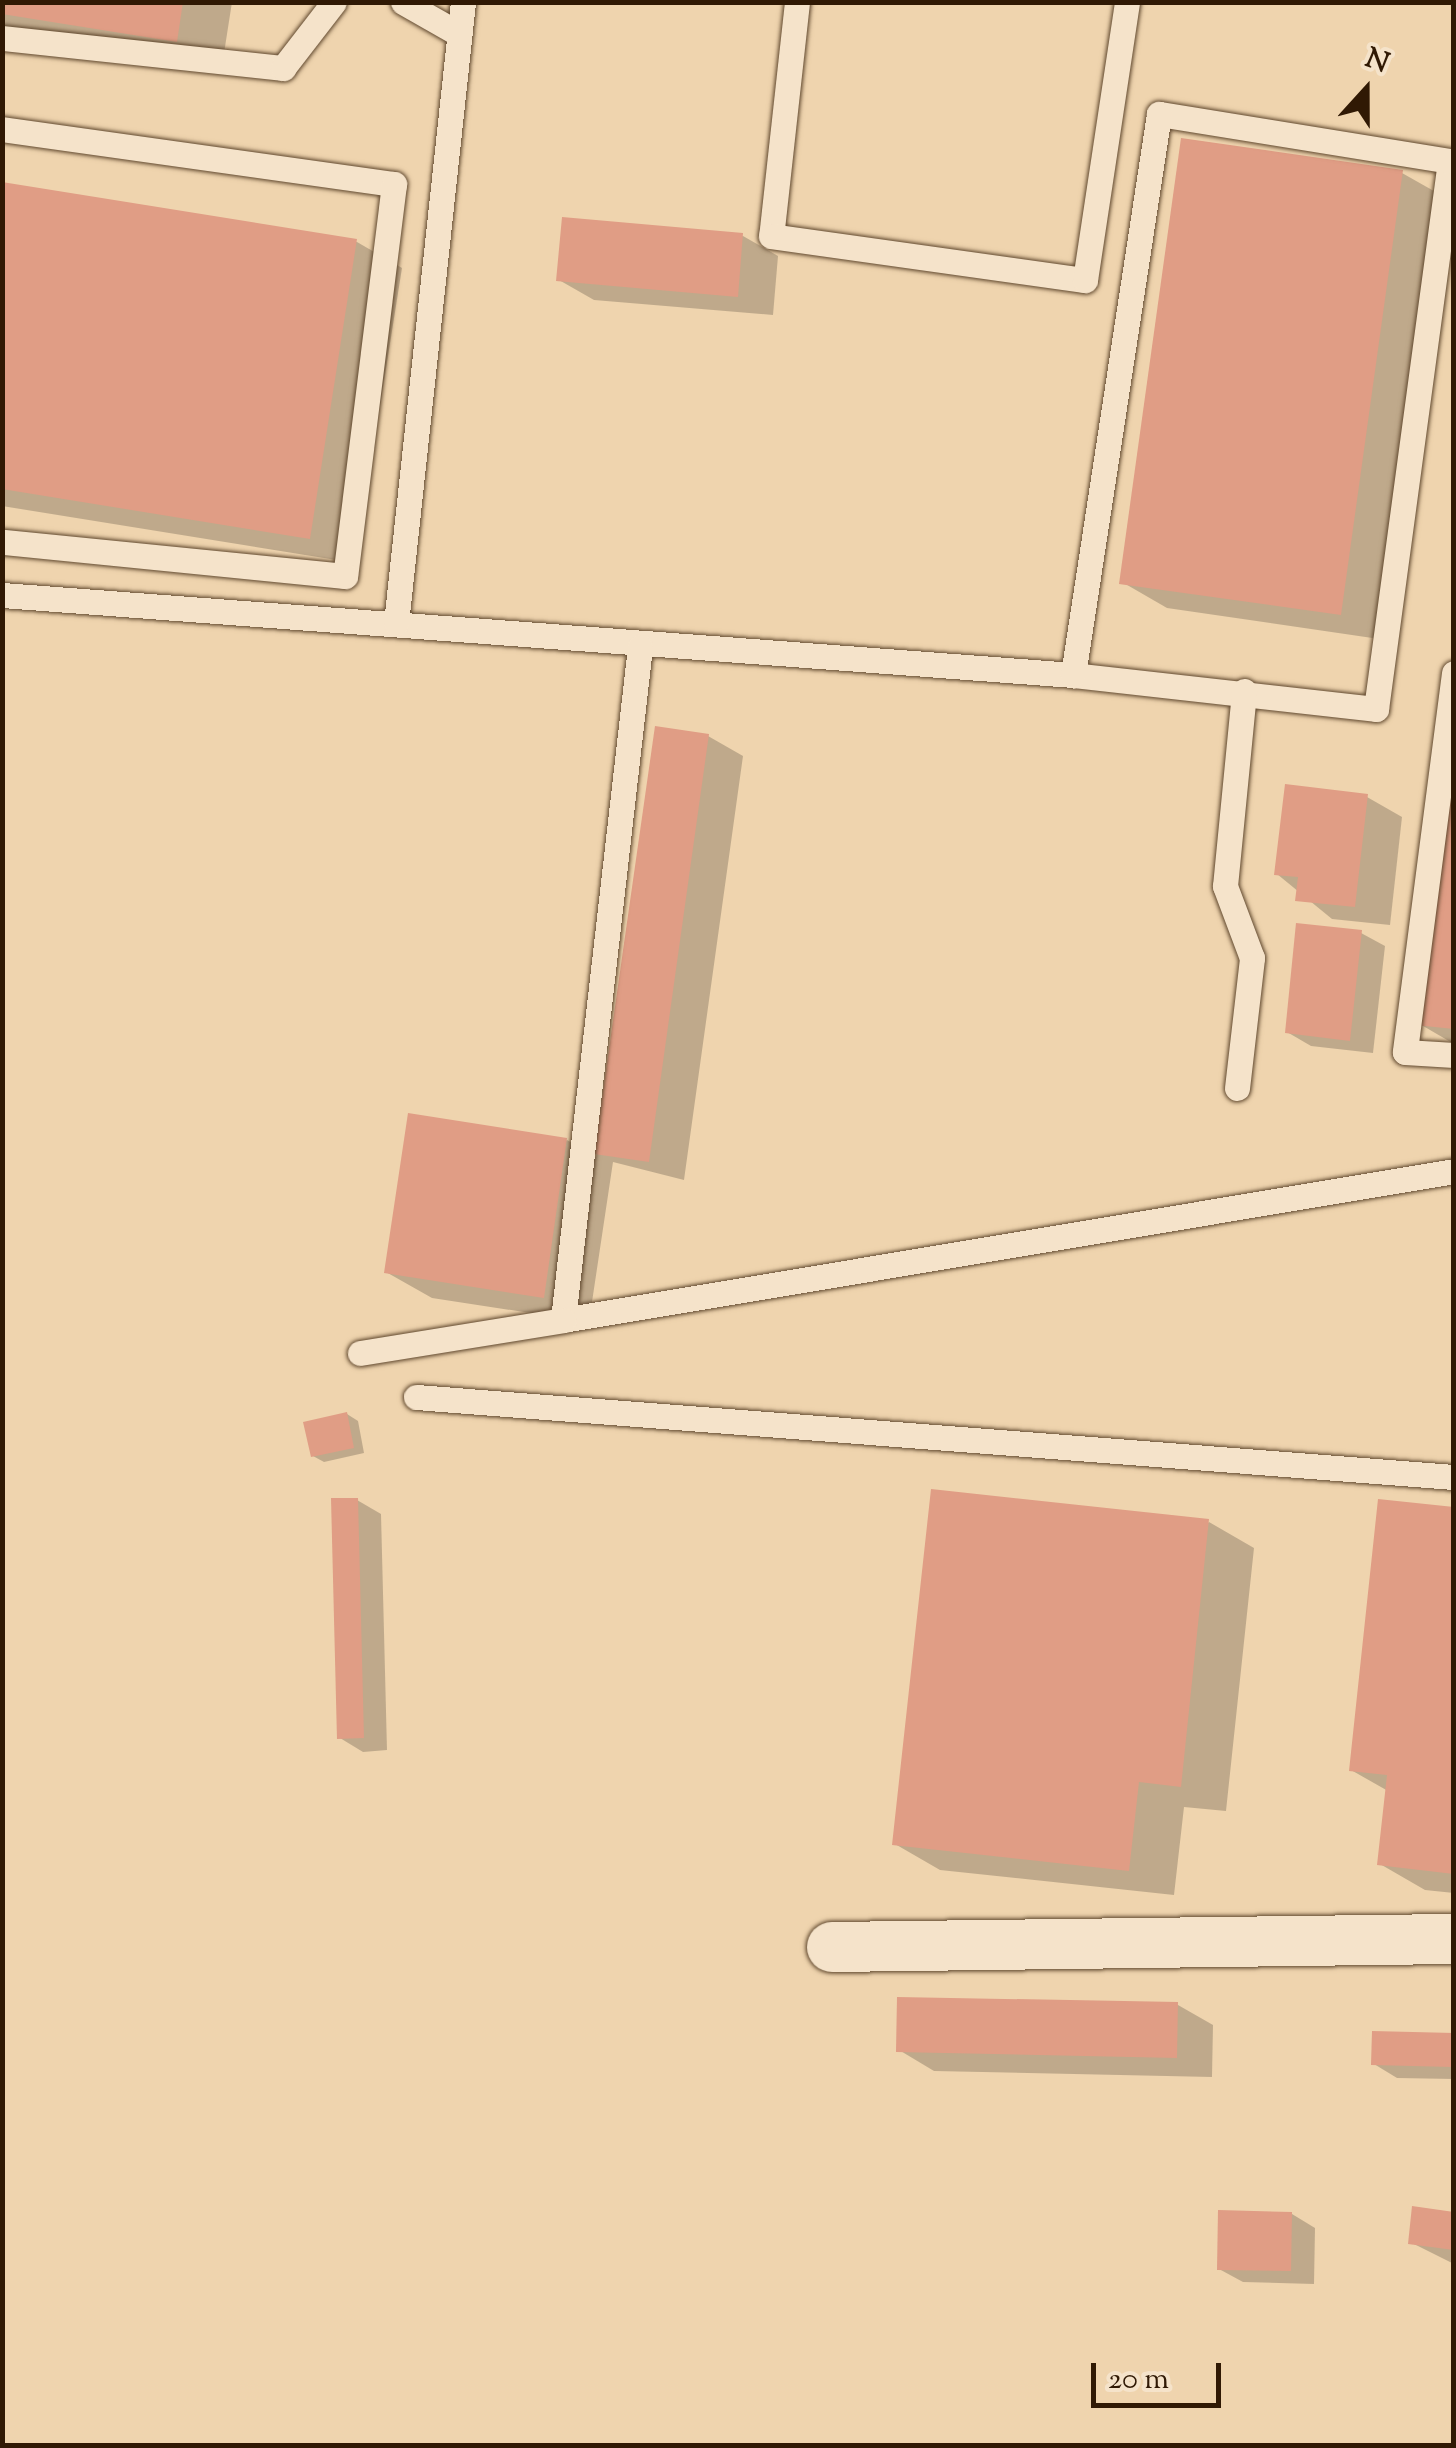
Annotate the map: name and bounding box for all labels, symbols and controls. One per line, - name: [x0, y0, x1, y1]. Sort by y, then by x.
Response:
- text: N: [1359, 39, 1394, 85]
- north arrow: [1316, 40, 1416, 140]
- scale bar: [1096, 2343, 1226, 2405]
- text: 20 m: [1108, 2359, 1169, 2402]

